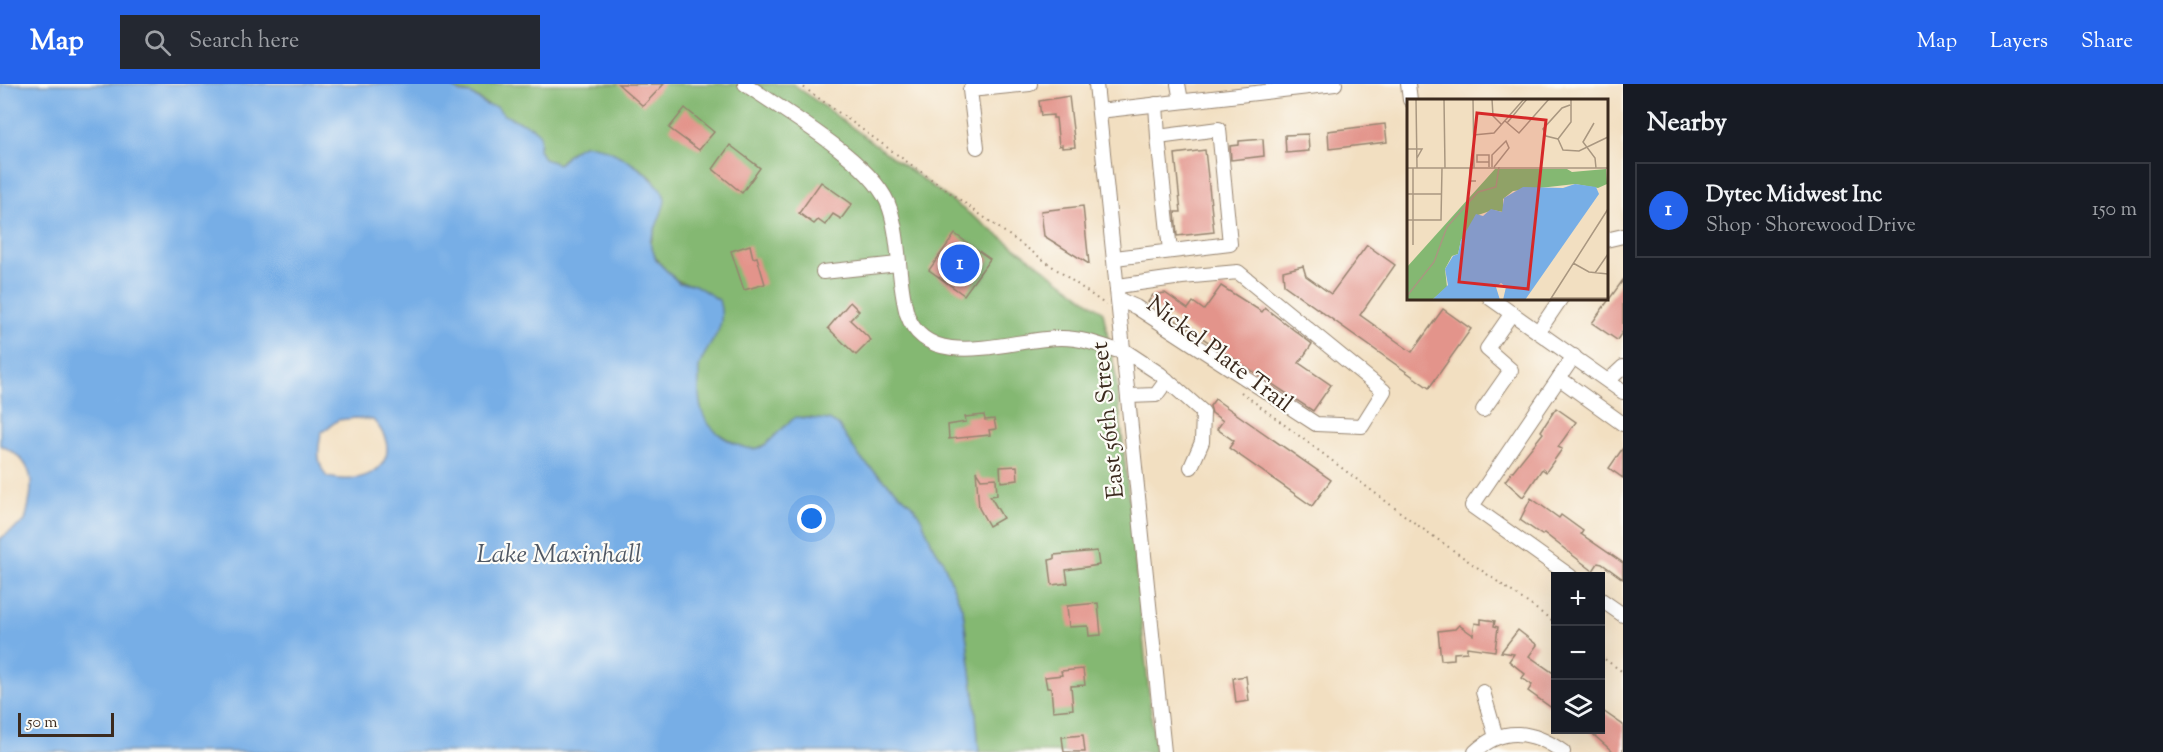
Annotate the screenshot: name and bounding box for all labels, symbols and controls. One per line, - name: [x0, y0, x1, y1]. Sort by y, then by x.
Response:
- search box: [120, 15, 540, 69]
- text: Map: [30, 22, 84, 62]
- icon: search: [141, 26, 174, 59]
- text: Search here: [189, 26, 299, 58]
- text: Map: [1917, 27, 1957, 57]
- text: Layers: [1990, 27, 2048, 57]
- text: Share: [2081, 27, 2133, 57]
- inset map: [1407, 99, 1608, 300]
- text: Nearby: [1647, 105, 1727, 142]
- text: Dytec Midwest Inc: [1706, 180, 1882, 212]
- text: 1: [1665, 196, 1672, 225]
- text: 150 m: [2092, 196, 2137, 225]
- text: Shop · Shorewood Drive: [1706, 212, 1916, 241]
- pin: 1: [940, 242, 980, 286]
- street label: Nickel Plate Trail: [1139, 289, 1300, 422]
- street label: East 56th Street: [1084, 340, 1134, 500]
- your location: [797, 504, 826, 533]
- water label: Lake Maxinhall: [476, 537, 642, 574]
- map controls: [1551, 572, 1605, 734]
- button: +: [1551, 572, 1605, 626]
- button: −: [1551, 626, 1605, 680]
- button: layers: [1551, 680, 1605, 734]
- scale bar: [18, 710, 114, 738]
- text: 50 m: [27, 712, 58, 735]

